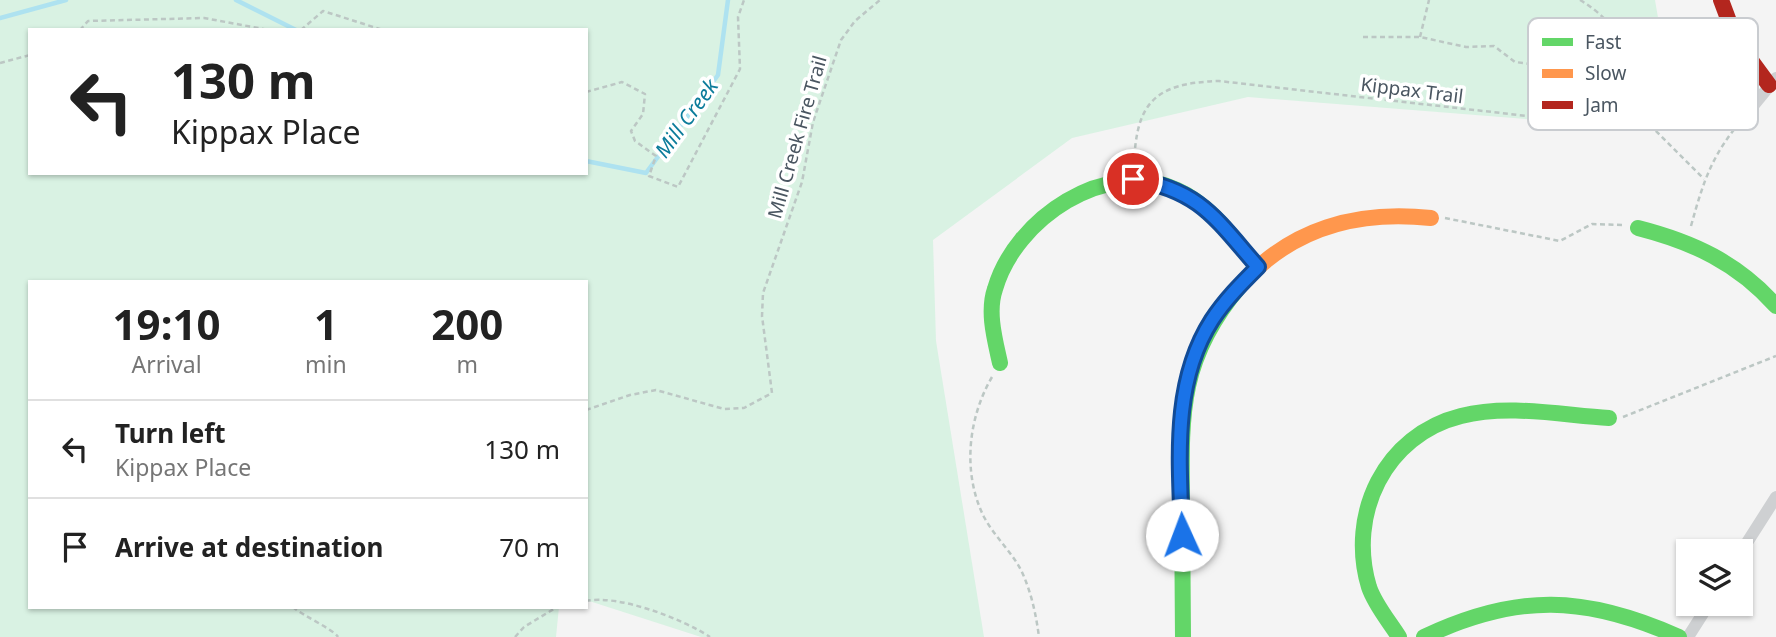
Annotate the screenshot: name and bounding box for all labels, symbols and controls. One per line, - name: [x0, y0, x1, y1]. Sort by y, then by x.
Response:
- legend: [1528, 18, 1758, 130]
- text: Fast: [1585, 29, 1622, 55]
- text: 130 m: [171, 47, 316, 113]
- street label: Mill Creek Fire Trail: [761, 53, 833, 221]
- icon: left: [56, 56, 147, 147]
- text: Slow: [1585, 60, 1626, 86]
- street label: Kippax Trail: [1359, 71, 1465, 109]
- water label: Mill Creek: [648, 72, 725, 163]
- text: Jam: [1583, 92, 1619, 118]
- text: Kippax Place: [171, 110, 361, 153]
- pin: [1103, 149, 1163, 209]
- icon: arrive: [1114, 160, 1152, 198]
- text: 19:10: [113, 295, 220, 352]
- text: 1: [314, 295, 338, 352]
- text: 200: [431, 295, 503, 352]
- text: Arrival: [131, 348, 202, 380]
- text: min: [305, 348, 347, 380]
- text: m: [457, 348, 478, 380]
- text: Turn left: [115, 415, 226, 451]
- icon: left: [56, 430, 94, 468]
- text: 130 m: [484, 431, 560, 467]
- text: Kippax Place: [115, 451, 251, 483]
- position arrow: [1145, 498, 1219, 572]
- icon: arrive: [56, 528, 94, 566]
- text: Arrive at destination: [115, 529, 384, 565]
- text: 70 m: [499, 529, 560, 565]
- map controls: [1676, 539, 1753, 616]
- button: layers: [1676, 539, 1753, 616]

